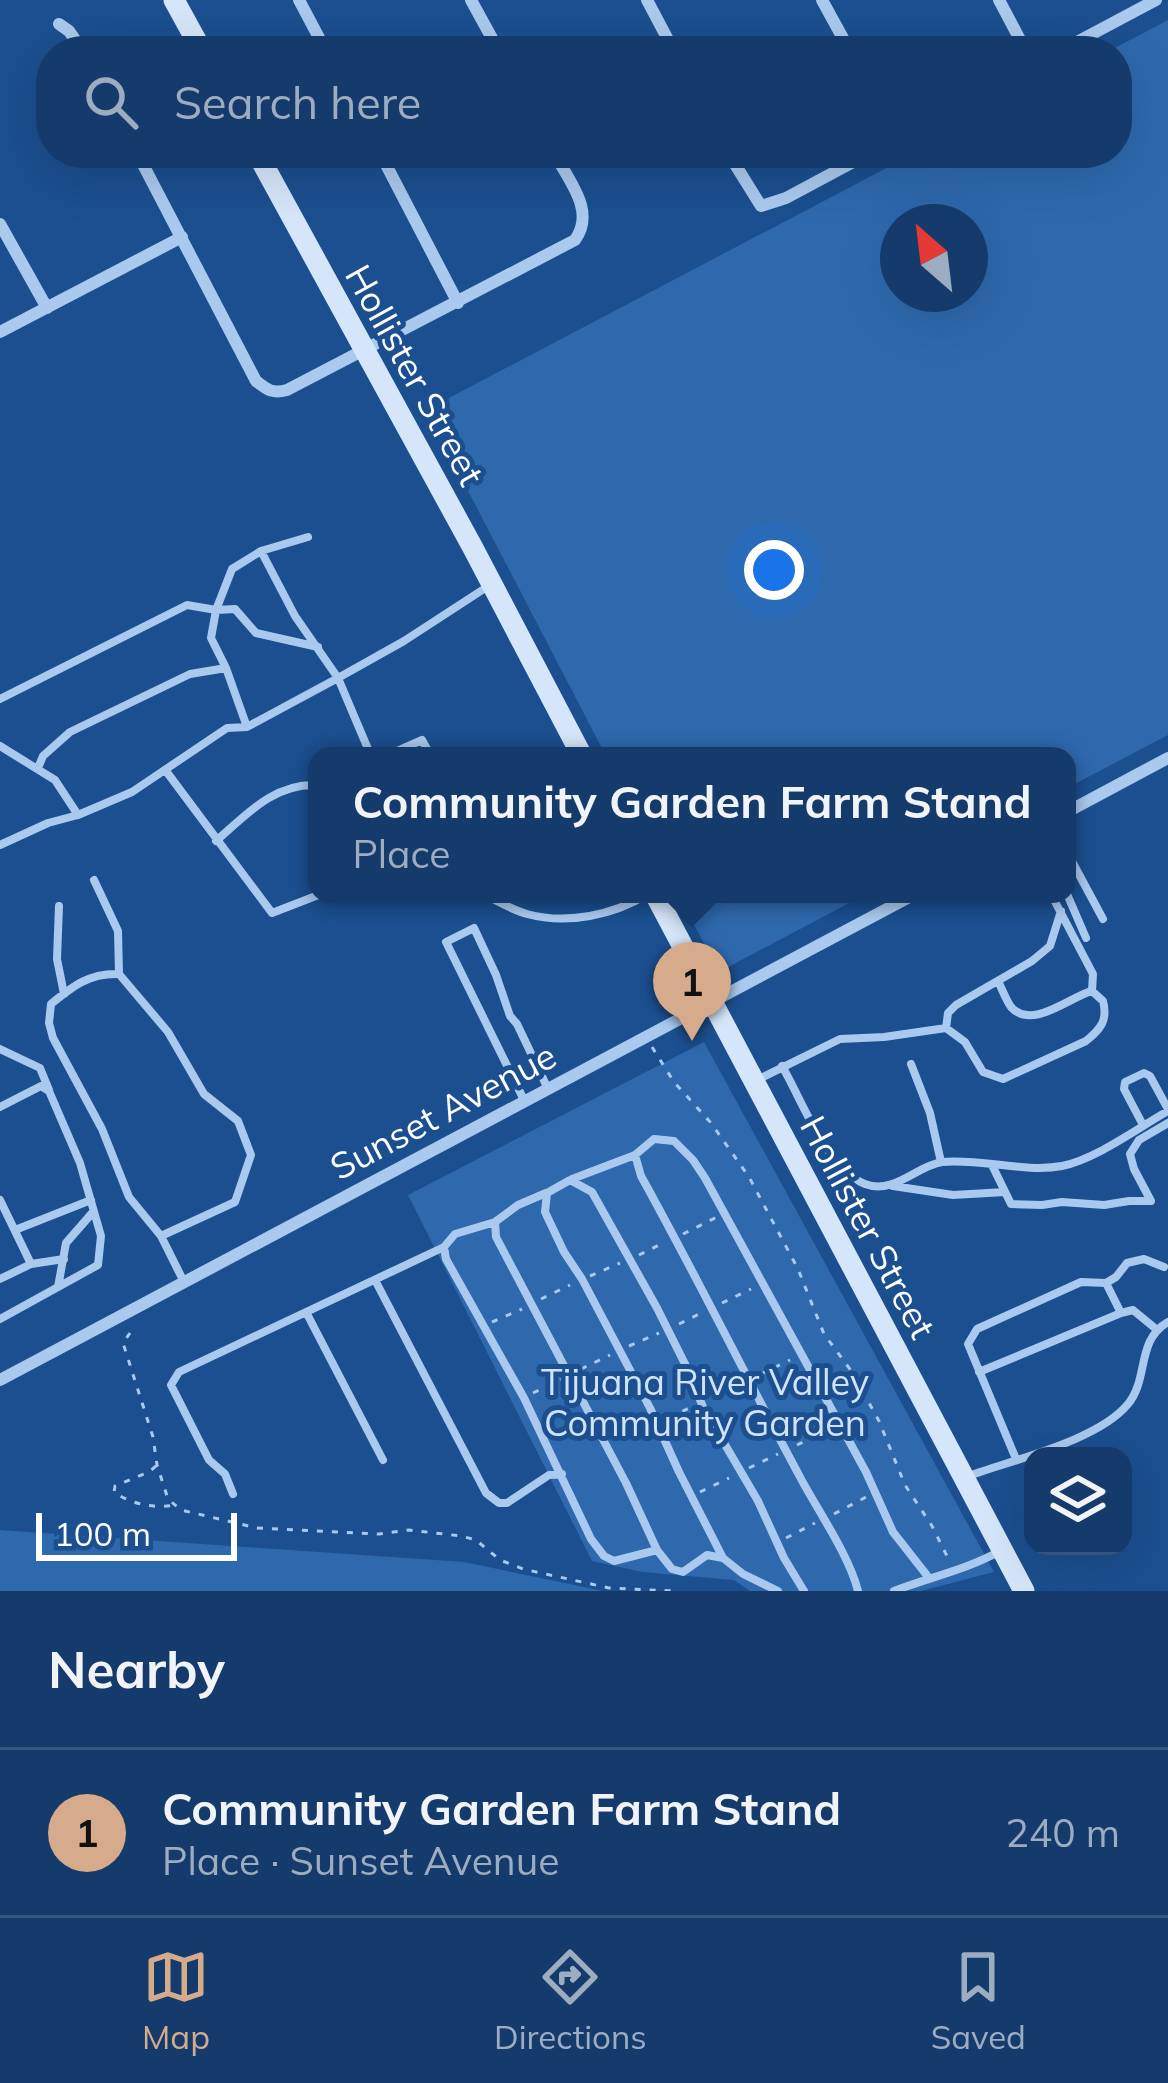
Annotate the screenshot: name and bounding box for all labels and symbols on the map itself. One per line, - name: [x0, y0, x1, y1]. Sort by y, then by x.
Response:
- north arrow: [880, 204, 988, 312]
- street label: Hollister Street: [336, 256, 495, 493]
- your location: [744, 540, 804, 600]
- pin: 1: [653, 942, 731, 1041]
- street label: Sunset Avenue: [322, 1032, 563, 1189]
- street label: Hollister Street: [791, 1108, 946, 1346]
- park label: Tijuana River Valley Community Garden: [541, 1359, 869, 1445]
- scale bar: [36, 1507, 237, 1560]

